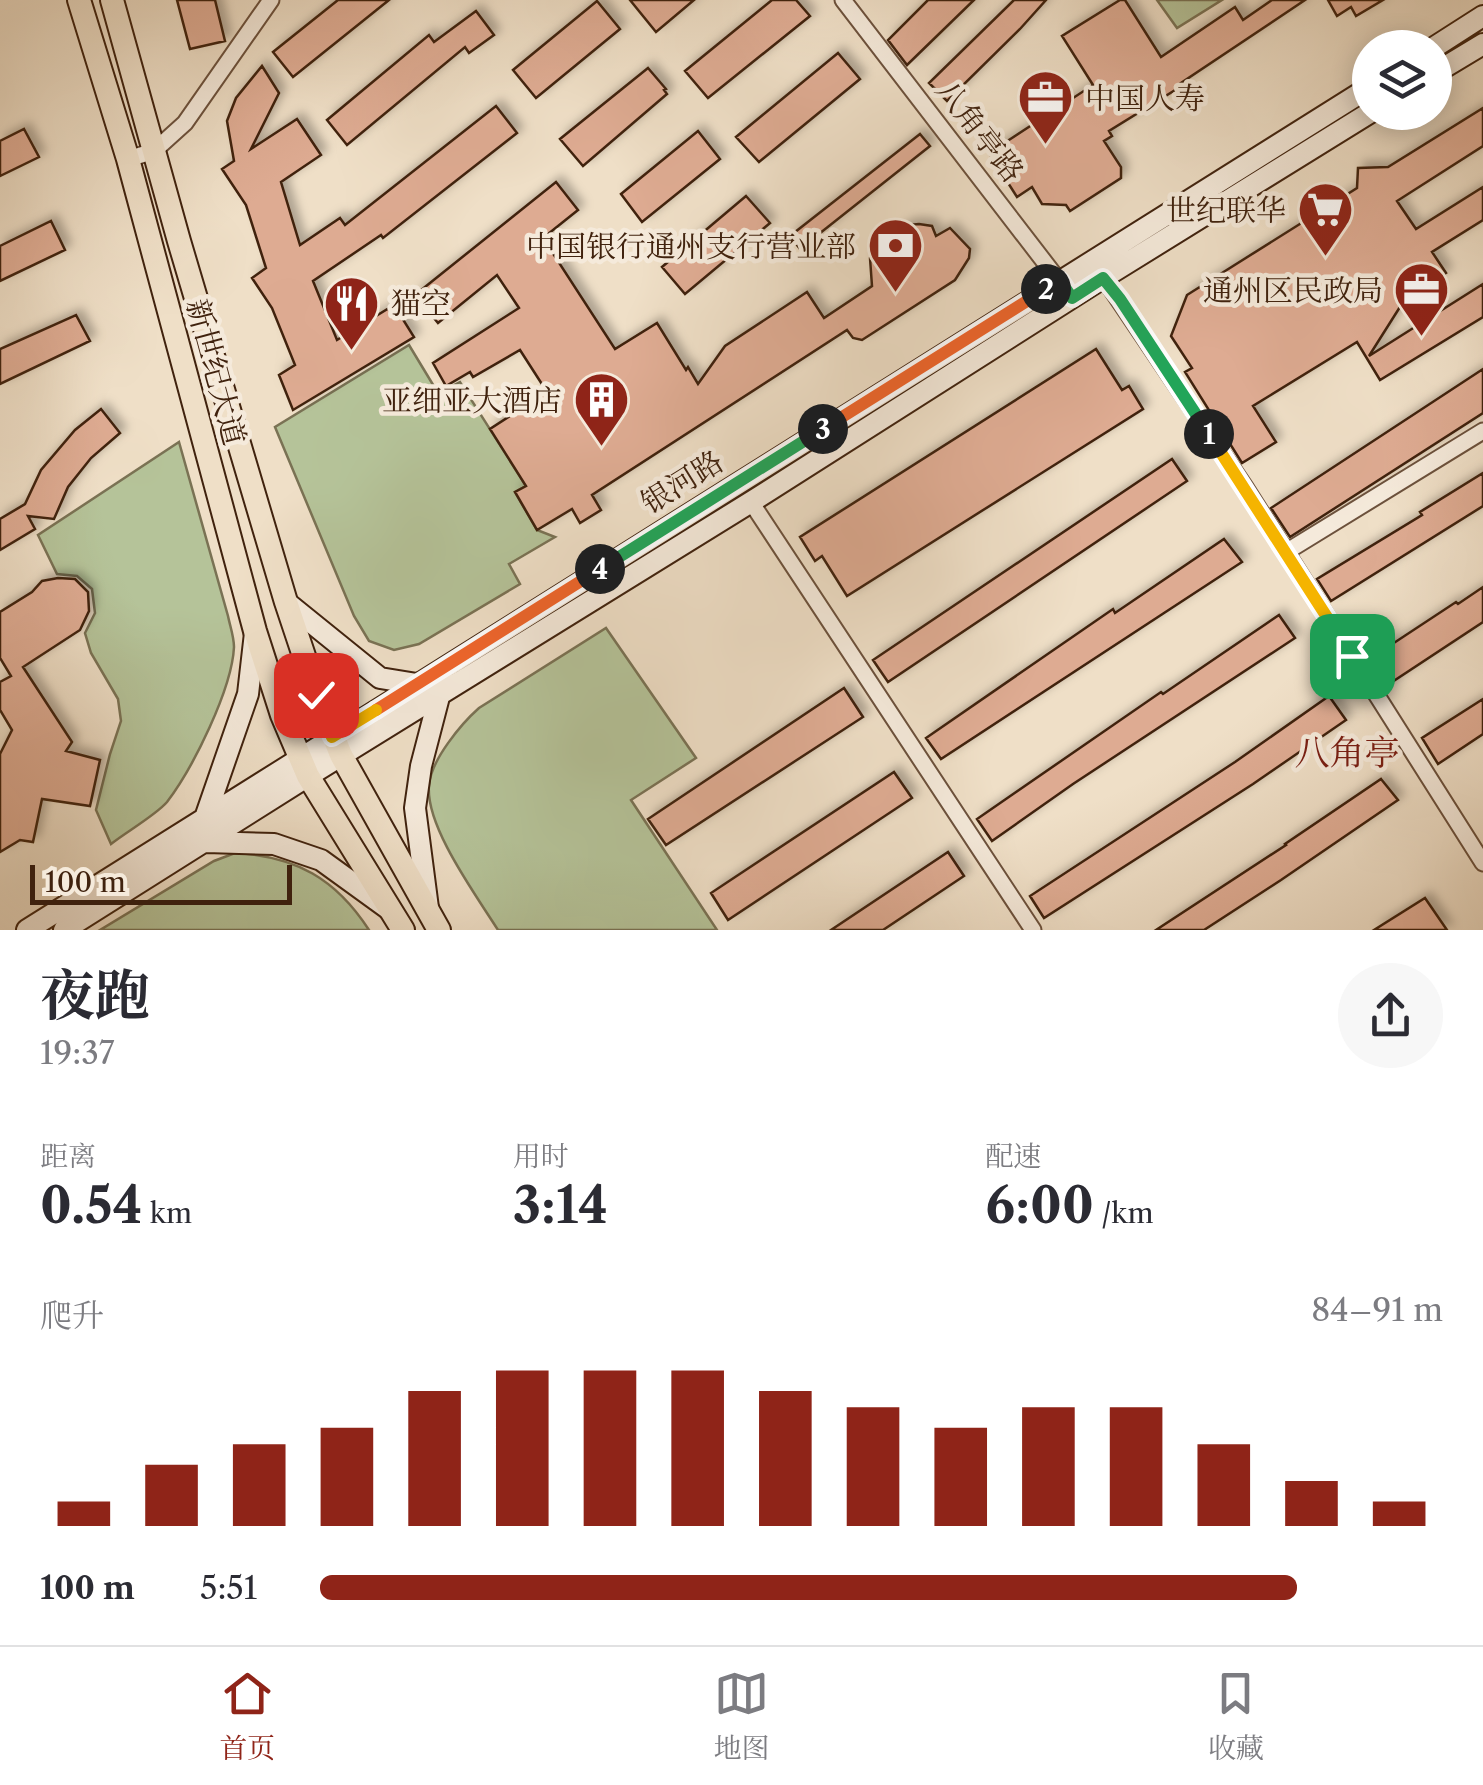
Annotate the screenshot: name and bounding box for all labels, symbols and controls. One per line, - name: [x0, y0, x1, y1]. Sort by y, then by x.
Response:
- map controls: [1352, 30, 1452, 130]
- button: layers: [1352, 30, 1452, 130]
- office icon: 中国人寿: [1016, 68, 1076, 147]
- street label: 八角亭路: [928, 72, 1032, 190]
- place label: 中国人寿: [1085, 80, 1205, 117]
- supermarket icon: 世纪联华: [1295, 180, 1355, 259]
- place label: 世纪联华: [1166, 192, 1286, 229]
- bank icon: 中国银行通州支行营业部: [865, 216, 925, 295]
- place label: 中国银行通州支行营业部: [526, 228, 856, 265]
- office icon: 通州区民政局: [1392, 260, 1452, 339]
- pin: 2: [1021, 264, 1071, 314]
- text: 2: [1038, 272, 1054, 306]
- place label: 通州区民政局: [1203, 272, 1383, 309]
- restaurant icon: 猫空: [322, 273, 382, 352]
- place label: 猫空: [391, 285, 451, 322]
- street label: 新世纪大道: [179, 295, 253, 449]
- building icon: 亚细亚大酒店: [571, 370, 631, 449]
- place label: 亚细亚大酒店: [382, 382, 562, 419]
- pin: 3: [798, 404, 848, 454]
- pin: 1: [1184, 409, 1234, 459]
- text: 3: [815, 412, 831, 446]
- text: 1: [1203, 417, 1215, 451]
- street label: 银河路: [634, 442, 730, 522]
- pin: 4: [575, 544, 625, 594]
- text: 4: [592, 552, 608, 586]
- pin: [1310, 614, 1395, 699]
- icon: arrive: [1325, 629, 1380, 684]
- pin: [274, 653, 359, 738]
- icon: check: [289, 668, 344, 723]
- district label: 八角亭: [1294, 731, 1400, 774]
- scale bar: [30, 860, 292, 904]
- text: 100 m: [45, 865, 126, 899]
- text: 夜跑: [40, 962, 150, 1029]
- button: share: [1338, 963, 1443, 1068]
- text: 19:37: [40, 1033, 115, 1072]
- text: 距离: [40, 1139, 96, 1173]
- text: 用时: [513, 1139, 569, 1173]
- text: 配速: [985, 1139, 1041, 1173]
- text: 0.54: [40, 1174, 142, 1236]
- text: 3:14: [513, 1174, 608, 1236]
- text: 6:00: [985, 1174, 1094, 1236]
- text: km: [142, 1196, 192, 1230]
- text: /km: [1094, 1196, 1154, 1230]
- text: 84–91 m: [1311, 1290, 1443, 1329]
- text: 爬升: [40, 1296, 104, 1335]
- text: 100 m: [40, 1568, 135, 1607]
- text: 5:51: [200, 1568, 257, 1607]
- tab: 首页: [219, 1666, 275, 1766]
- tab: 地图: [713, 1666, 770, 1766]
- tab: 收藏: [1208, 1666, 1264, 1766]

